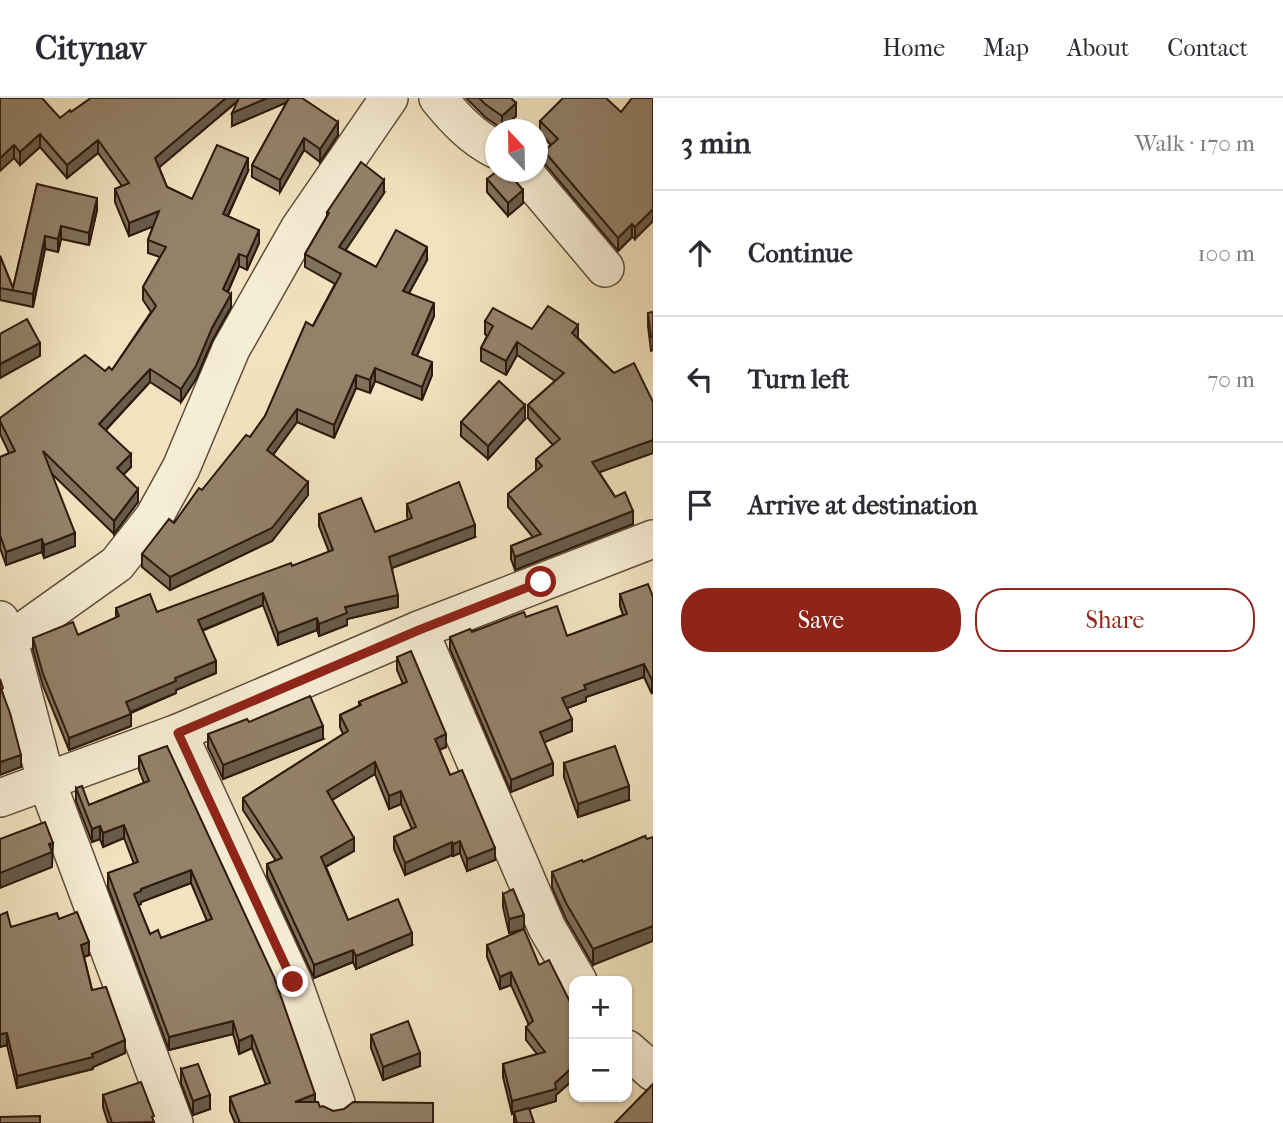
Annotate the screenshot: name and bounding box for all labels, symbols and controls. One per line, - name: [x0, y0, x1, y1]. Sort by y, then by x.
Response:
- text: Citynav: [35, 29, 146, 68]
- text: Home: [883, 34, 945, 62]
- text: Map: [983, 34, 1029, 62]
- text: About: [1067, 34, 1129, 62]
- text: Contact: [1167, 34, 1248, 62]
- north arrow: [485, 119, 548, 182]
- text: 3 min: [681, 126, 751, 161]
- text: Walk · 170 m: [1135, 130, 1255, 157]
- icon: ahead: [681, 234, 719, 272]
- text: Continue: [748, 238, 853, 269]
- text: 100 m: [1197, 240, 1255, 267]
- icon: left: [681, 360, 719, 398]
- text: Turn left: [748, 364, 849, 395]
- text: 70 m: [1207, 366, 1255, 393]
- icon: arrive: [681, 486, 719, 524]
- text: Arrive at destination: [748, 490, 978, 521]
- route start: [525, 566, 556, 597]
- button: Save: [681, 588, 961, 652]
- button: Share: [975, 588, 1255, 652]
- route end: [277, 966, 308, 997]
- map controls: [569, 976, 632, 1102]
- button: +: [569, 976, 632, 1039]
- button: −: [569, 1039, 632, 1102]

